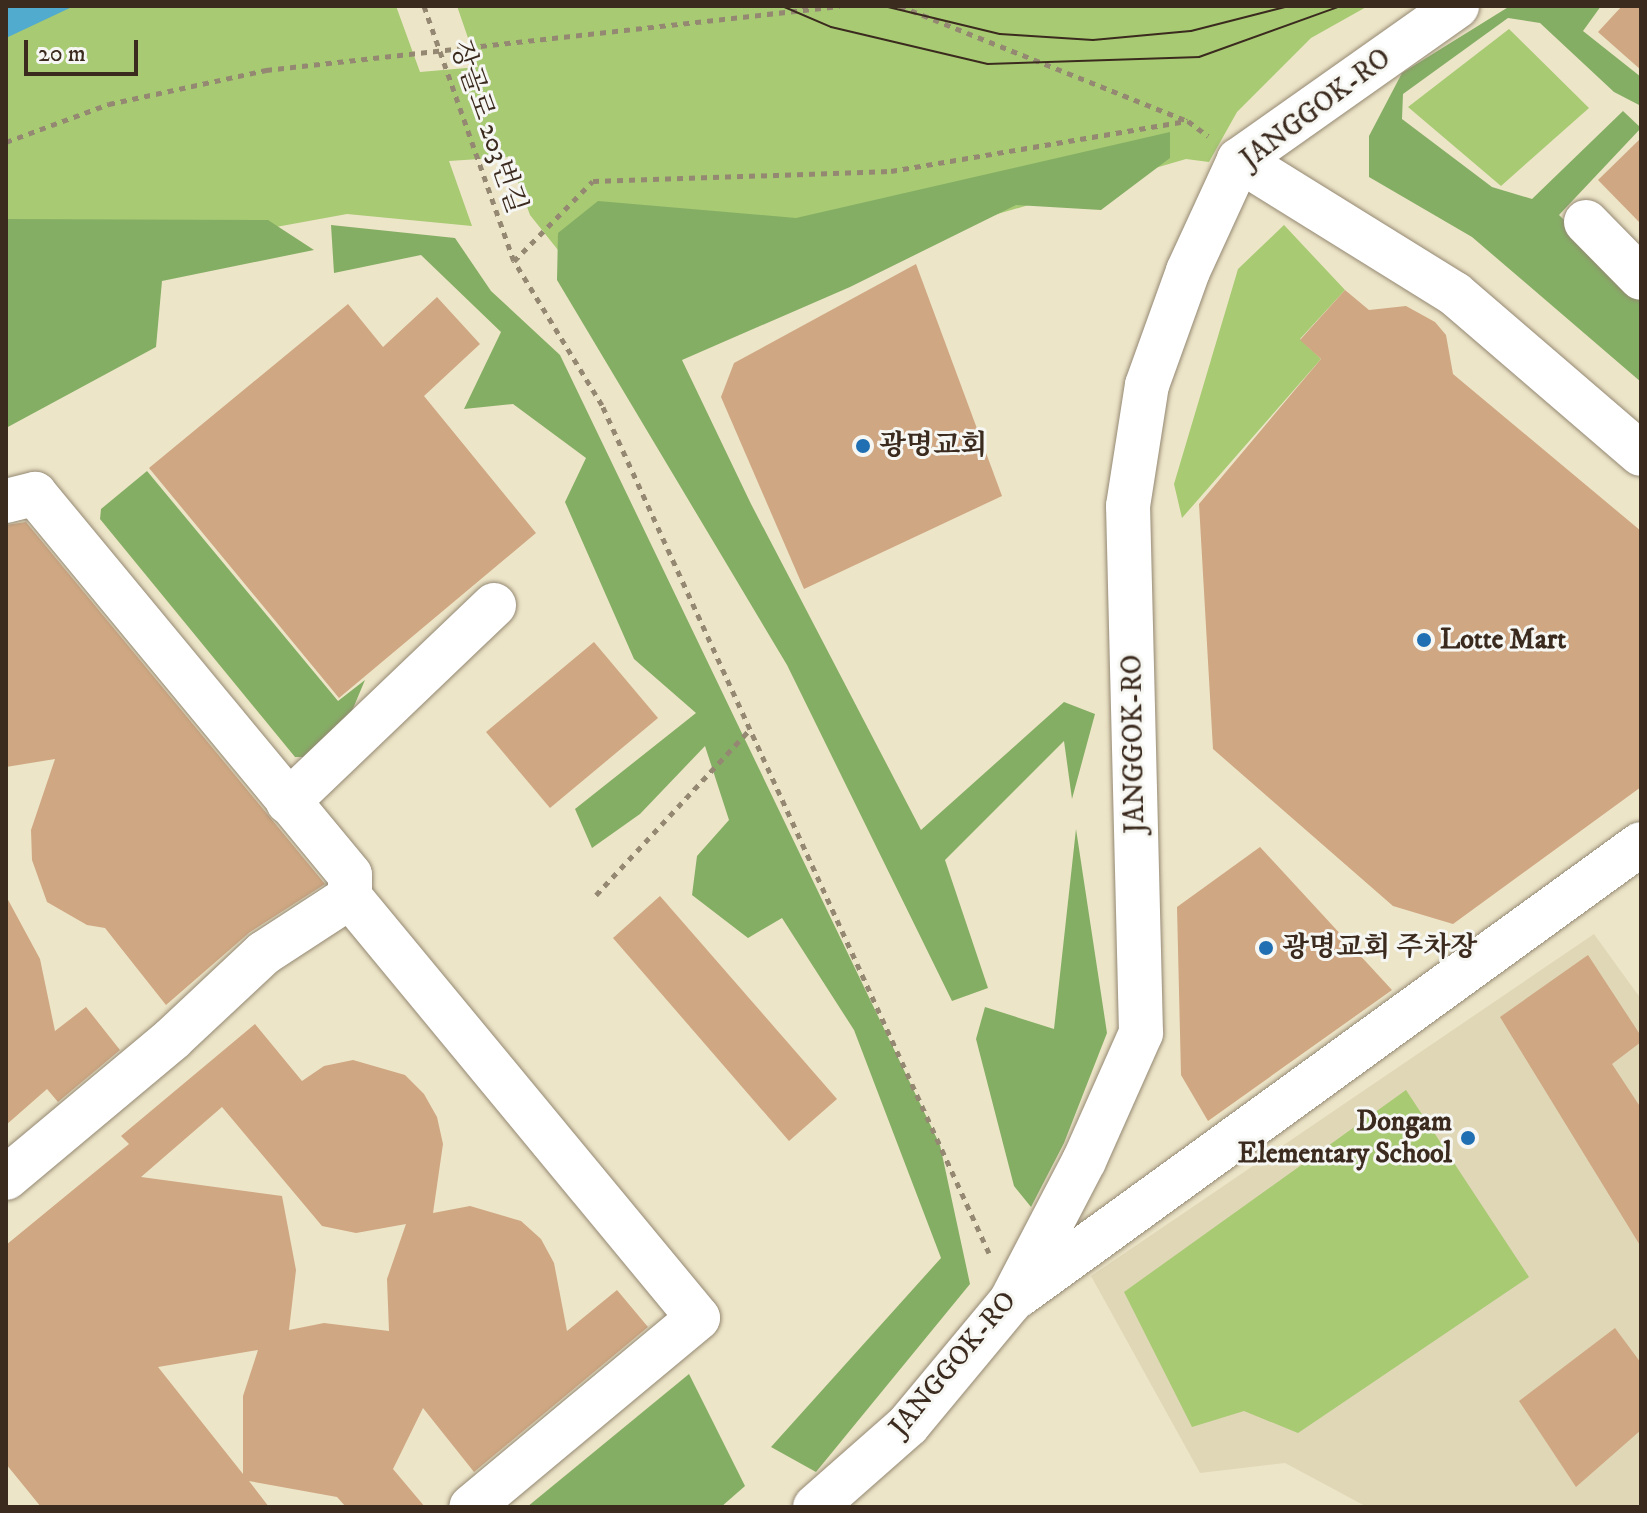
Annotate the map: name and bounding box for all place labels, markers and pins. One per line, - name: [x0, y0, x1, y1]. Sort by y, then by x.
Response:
- place label: 광명교회: [879, 429, 987, 463]
- marker: 광명교회: [854, 437, 872, 455]
- place label: Lotte Mart: [1440, 623, 1566, 657]
- marker: Lotte Mart: [1415, 631, 1433, 649]
- place label: 광명교회 주차장: [1282, 931, 1477, 965]
- marker: 광명교회 주차장: [1257, 939, 1275, 957]
- place label: Dongam Elementary School: [1238, 1105, 1452, 1171]
- marker: Dongam Elementary School: [1459, 1129, 1477, 1147]

